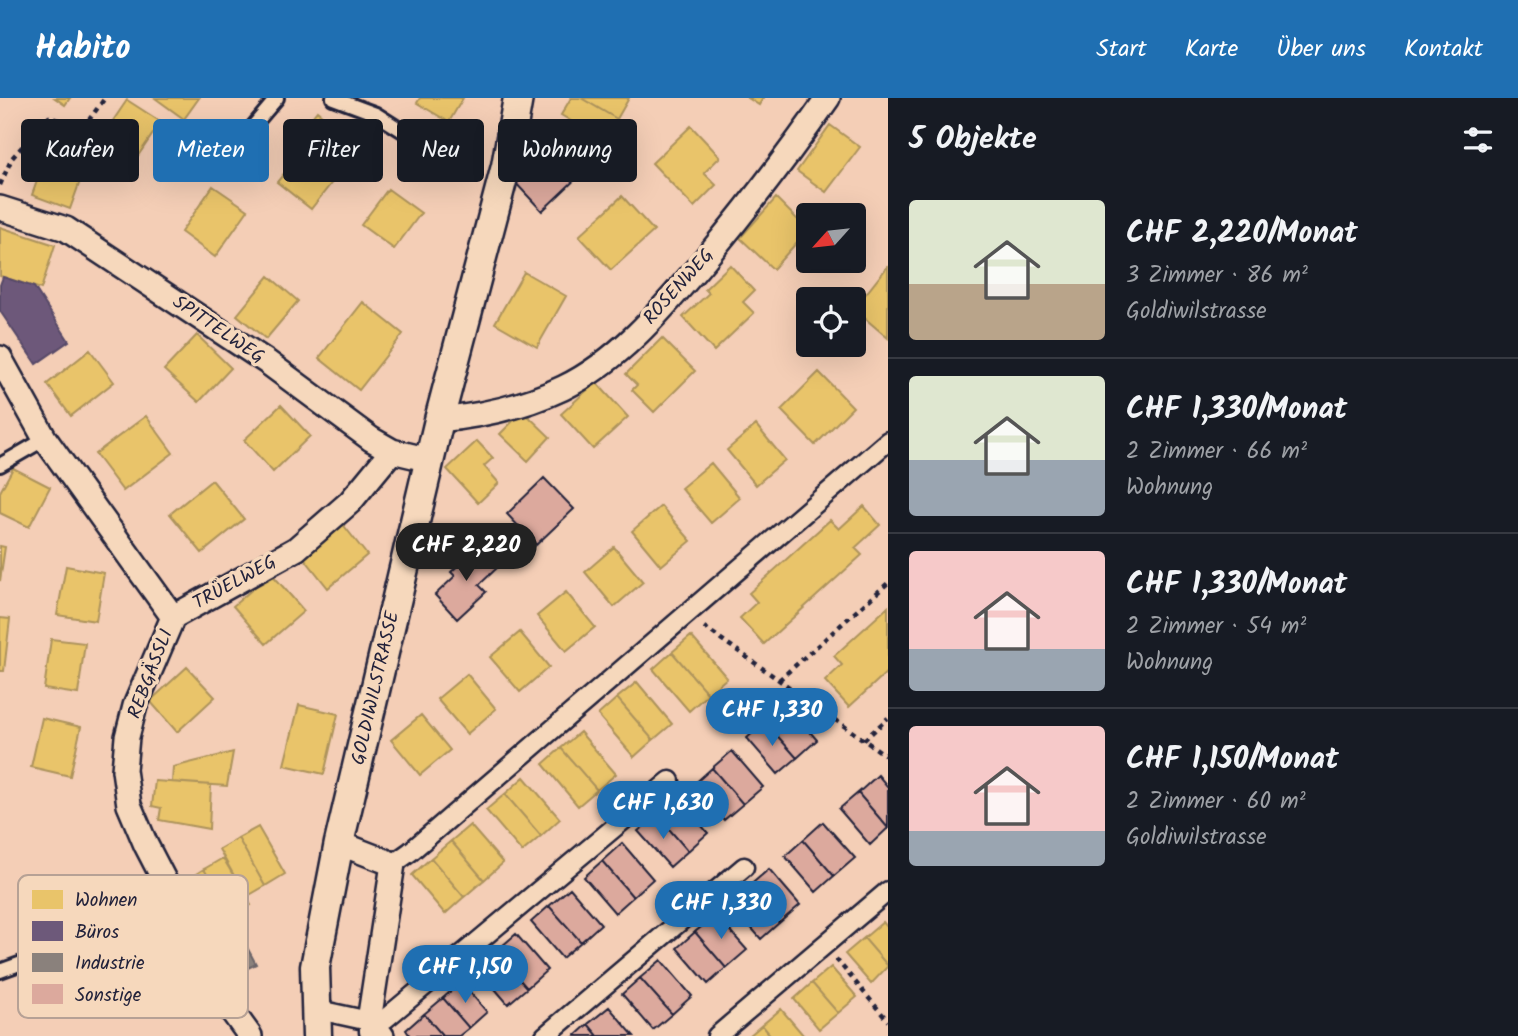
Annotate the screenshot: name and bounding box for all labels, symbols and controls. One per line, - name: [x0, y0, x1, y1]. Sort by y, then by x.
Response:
- text: Habito: [35, 23, 131, 76]
- text: Start: [1096, 30, 1147, 69]
- text: Karte: [1185, 30, 1238, 69]
- text: Über uns: [1276, 30, 1366, 69]
- text: Kontakt: [1404, 30, 1483, 69]
- text: 5 Objekte: [909, 116, 1037, 164]
- chip: Kaufen: [21, 119, 139, 182]
- chip: Mieten: [153, 119, 269, 182]
- chip: Filter: [283, 119, 383, 182]
- chip: Neu: [397, 119, 484, 182]
- chip: Wohnung: [498, 119, 637, 182]
- icon: filters: [1459, 121, 1497, 159]
- north arrow: [796, 203, 866, 273]
- map controls: [796, 203, 866, 357]
- text: CHF 2,220/Monat: [1126, 210, 1358, 258]
- icon: home: [965, 228, 1049, 312]
- street label: ROSENWEG: [636, 242, 722, 332]
- text: 3 Zimmer · 86 m²: [1126, 258, 1308, 294]
- button: locate: [796, 287, 866, 357]
- street label: SPITTELWEG: [166, 288, 270, 372]
- text: Goldiwilstrasse: [1126, 294, 1267, 330]
- text: CHF 1,330/Monat: [1126, 386, 1347, 434]
- icon: home: [965, 404, 1049, 488]
- text: 2 Zimmer · 66 m²: [1126, 434, 1307, 470]
- text: Wohnung: [1126, 470, 1213, 506]
- pin: CHF 2,220: [386, 524, 546, 583]
- text: CHF 2,220: [412, 528, 520, 564]
- street label: TRÜELWEG: [188, 548, 282, 618]
- text: CHF 1,330/Monat: [1126, 561, 1347, 609]
- icon: home: [965, 579, 1049, 663]
- street label: GOLDIWILSTRASSE: [344, 607, 408, 768]
- text: 2 Zimmer · 54 m²: [1126, 609, 1306, 645]
- street label: REBGÄSSLI: [120, 625, 182, 723]
- text: Wohnung: [1126, 645, 1213, 681]
- pin: CHF 1,330: [692, 688, 852, 748]
- text: CHF 1,330: [722, 693, 822, 729]
- text: CHF 1,150/Monat: [1126, 736, 1339, 784]
- icon: home: [965, 754, 1049, 838]
- pin: CHF 1,630: [583, 782, 743, 841]
- text: 2 Zimmer · 60 m²: [1126, 784, 1306, 820]
- text: CHF 1,630: [613, 786, 713, 822]
- text: Goldiwilstrasse: [1126, 820, 1267, 856]
- legend: [18, 875, 248, 1018]
- pin: CHF 1,330: [641, 882, 801, 941]
- text: Wohnen: [75, 886, 137, 916]
- text: CHF 1,330: [671, 886, 771, 922]
- text: Büros: [75, 918, 119, 948]
- pin: CHF 1,150: [385, 946, 545, 1005]
- text: Industrie: [75, 949, 145, 979]
- text: CHF 1,150: [418, 950, 512, 986]
- text: Sonstige: [75, 981, 142, 1011]

